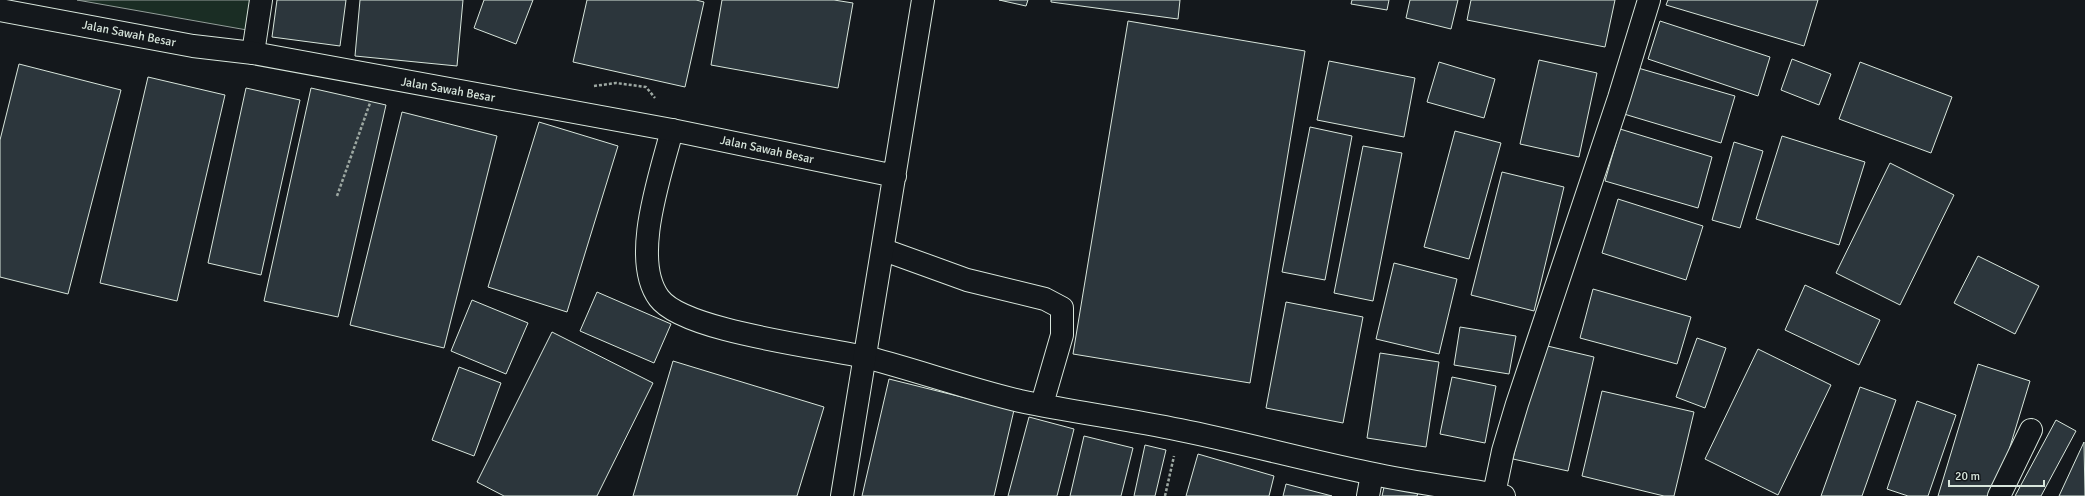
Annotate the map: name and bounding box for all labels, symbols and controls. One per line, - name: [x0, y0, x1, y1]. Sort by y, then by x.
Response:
- street label: Jalan Sawah Besar: [81, 18, 178, 51]
- street label: Jalan Sawah Besar: [400, 74, 497, 106]
- street label: Jalan Sawah Besar: [719, 133, 816, 167]
- scale bar: [1949, 462, 2044, 488]
- text: 20 m: [1955, 469, 1980, 484]

